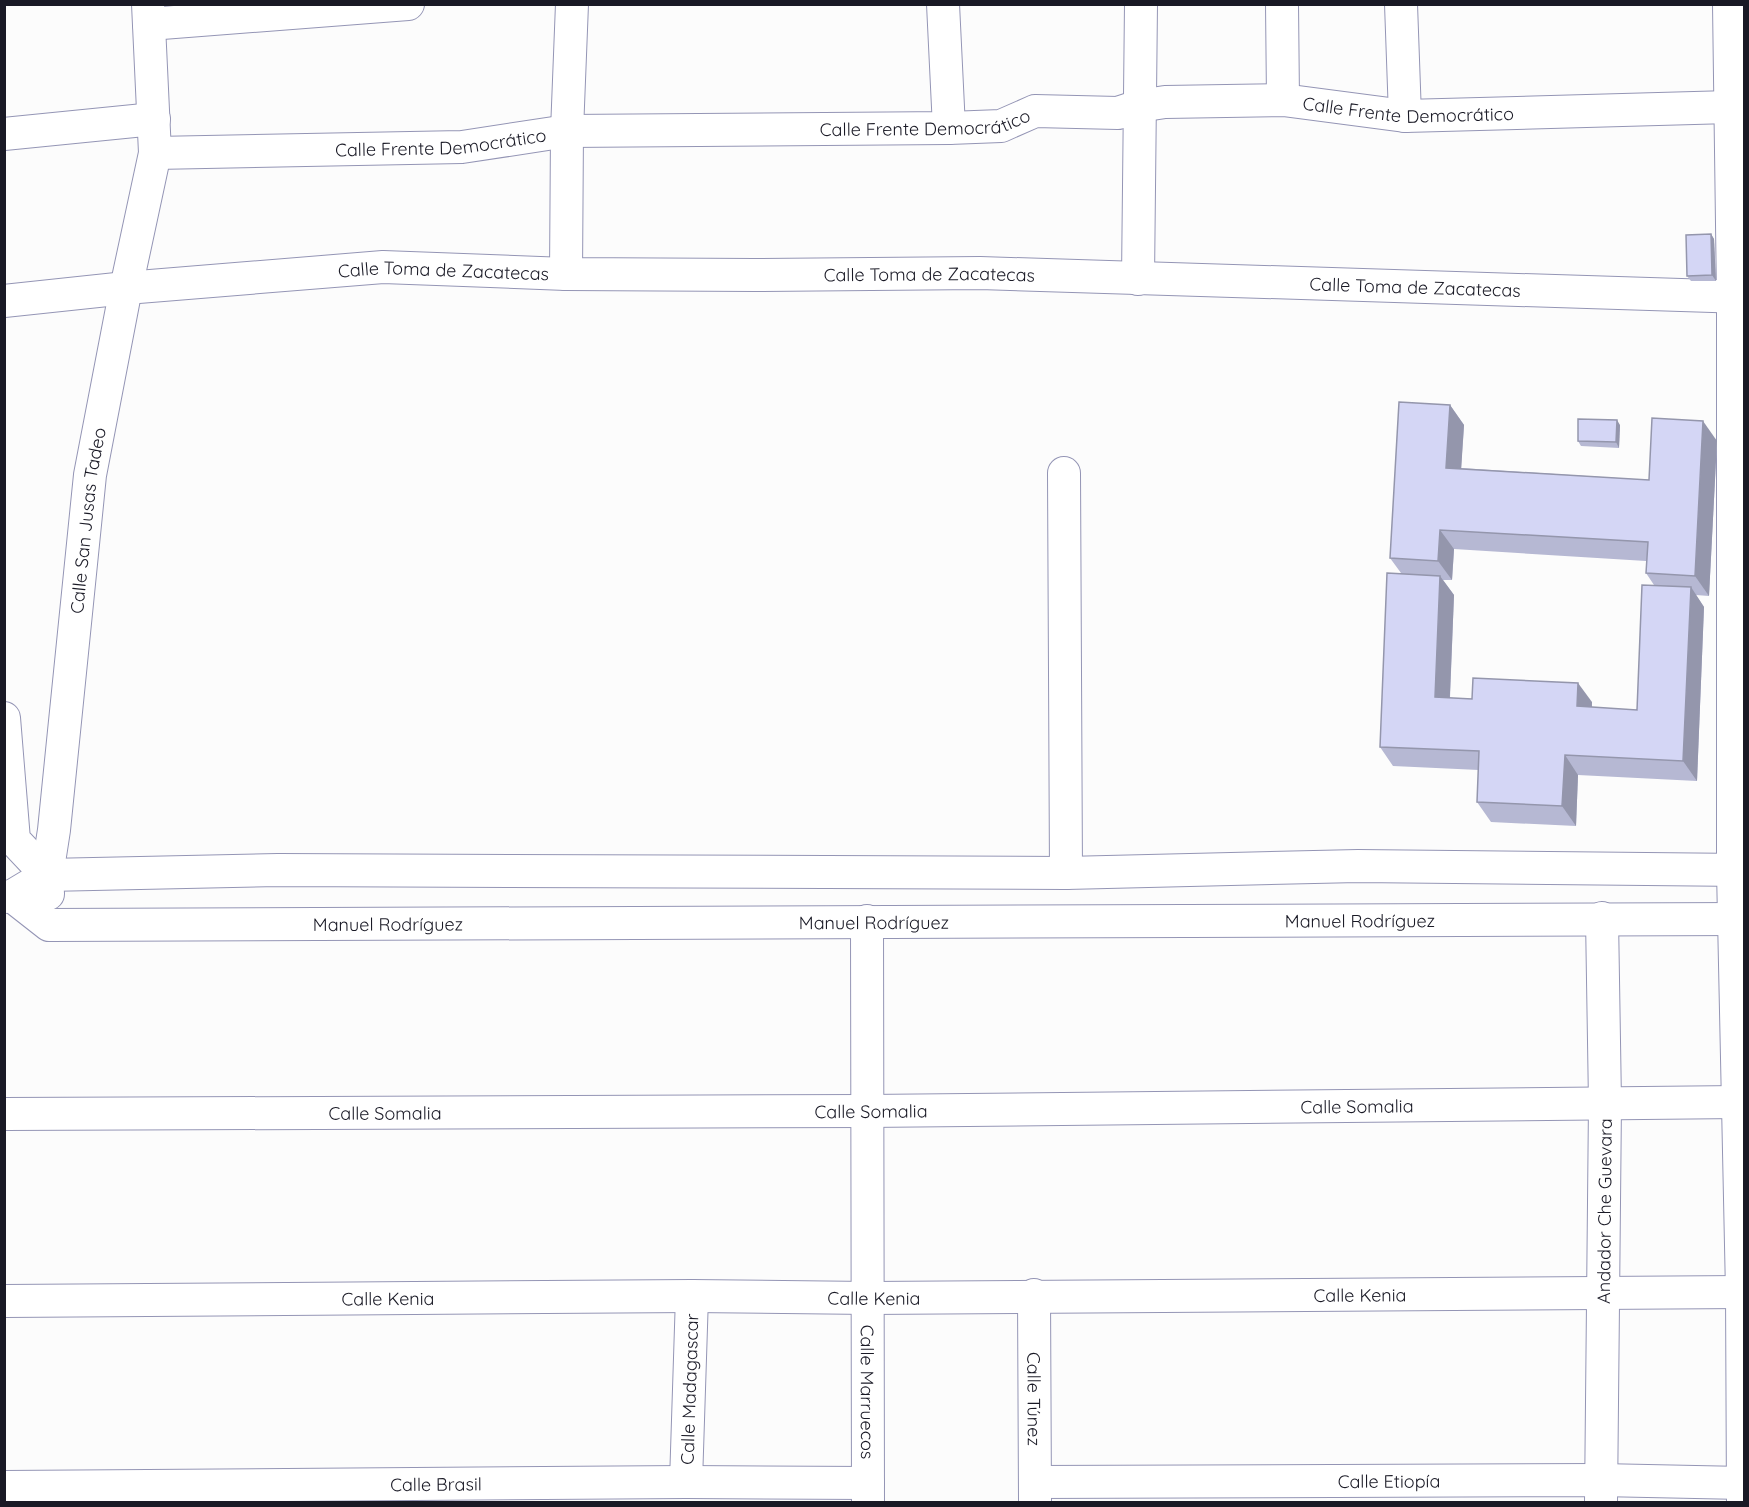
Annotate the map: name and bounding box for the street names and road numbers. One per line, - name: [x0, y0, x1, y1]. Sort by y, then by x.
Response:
- street label: Calle Frente Democrático: [1301, 91, 1514, 128]
- street label: Calle Frente Democrático: [820, 103, 1034, 141]
- street label: Calle Frente Democrático: [335, 123, 548, 161]
- street label: Calle Toma de Zacatecas: [337, 255, 549, 285]
- street label: Calle Toma de Zacatecas: [824, 261, 1035, 286]
- street label: Calle Toma de Zacatecas: [1309, 272, 1521, 301]
- street label: Calle San Jusas Tadeo: [65, 425, 110, 615]
- street label: Manuel Rodríguez: [1285, 909, 1435, 932]
- street label: Manuel Rodríguez: [799, 910, 949, 934]
- street label: Manuel Rodríguez: [313, 912, 463, 936]
- street label: Calle Somalia: [1300, 1094, 1414, 1118]
- street label: Calle Somalia: [814, 1099, 928, 1123]
- street label: Calle Somalia: [328, 1101, 442, 1124]
- street label: Andador Che Guevara: [1591, 1118, 1616, 1304]
- street label: Calle Kenia: [1313, 1283, 1407, 1306]
- street label: Calle Kenia: [341, 1286, 435, 1310]
- street label: Calle Kenia: [827, 1286, 921, 1310]
- street label: Calle Madagascar: [675, 1313, 703, 1465]
- street label: Calle Marruecos: [856, 1325, 879, 1459]
- street label: Calle Túnez: [1023, 1352, 1046, 1446]
- street label: Calle Etiopía: [1338, 1469, 1440, 1492]
- street label: Calle Brasil: [390, 1472, 482, 1496]

